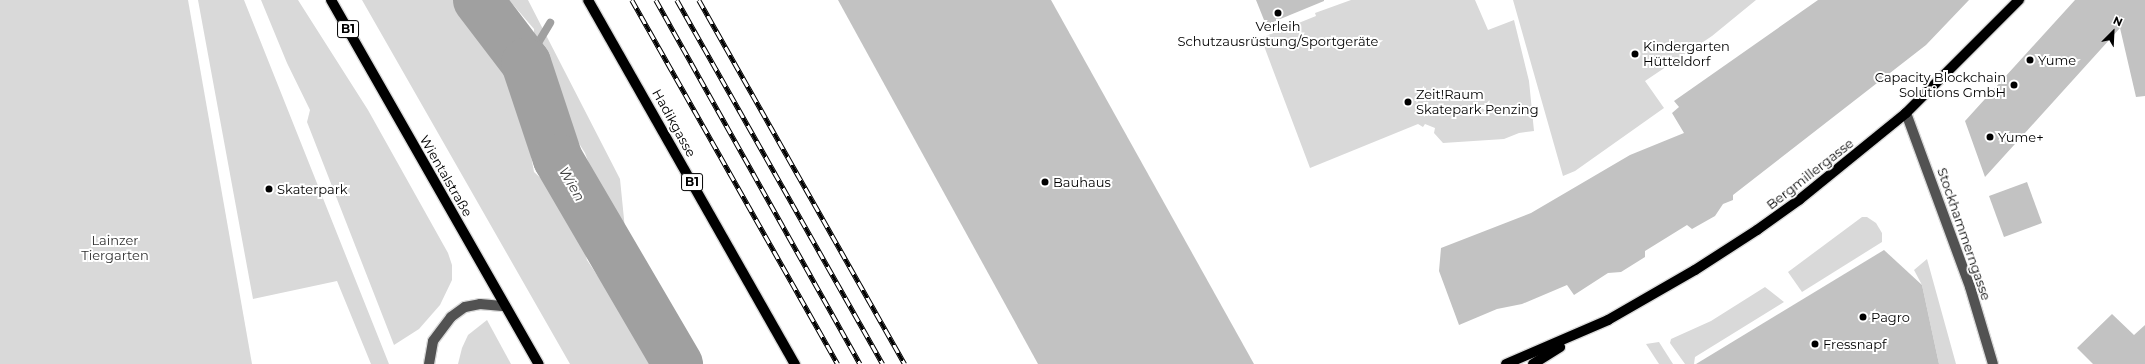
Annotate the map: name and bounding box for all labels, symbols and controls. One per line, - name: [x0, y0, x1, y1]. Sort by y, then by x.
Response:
- marker: Verleih Schutzausrüstung/Sportgeräte: [1273, 8, 1283, 18]
- north arrow: [2093, 12, 2133, 52]
- text: N: [2111, 13, 2125, 29]
- road number: B1: [337, 19, 359, 39]
- place label: Verleih Schutzausrüstung/Sportgeräte: [1178, 19, 1378, 50]
- place label: Kindergarten Hütteldorf: [1643, 39, 1730, 70]
- marker: Kindergarten Hütteldorf: [1630, 49, 1640, 59]
- place label: Yume: [2038, 52, 2076, 68]
- marker: Yume: [2025, 55, 2035, 65]
- place label: Capacity Blockchain Solutions GmbH: [1875, 70, 2006, 101]
- marker: Capacity Blockchain Solutions GmbH: [2009, 80, 2019, 90]
- street label: Hadikgasse: [649, 86, 699, 160]
- place label: Zeit!Raum Skatepark Penzing: [1416, 87, 1539, 118]
- marker: Zeit!Raum Skatepark Penzing: [1403, 97, 1413, 107]
- place label: Yume+: [1998, 129, 2044, 145]
- marker: Yume+: [1985, 132, 1995, 142]
- street label: Wientalstraße: [416, 133, 476, 219]
- street label: Bergmillergasse: [1763, 135, 1857, 213]
- water label: Wien: [556, 164, 588, 204]
- street label: Stockhammerngasse: [1934, 166, 1994, 302]
- road number: B1: [681, 172, 703, 192]
- place label: Bauhaus: [1053, 174, 1111, 190]
- marker: Bauhaus: [1040, 177, 1050, 187]
- place label: Skaterpark: [277, 181, 348, 197]
- marker: Skaterpark: [264, 184, 274, 194]
- park label: Lainzer Tiergarten: [81, 233, 149, 264]
- place label: Pagro: [1871, 309, 1910, 325]
- marker: Pagro: [1858, 312, 1868, 322]
- place label: Fressnapf: [1823, 336, 1886, 352]
- marker: Fressnapf: [1810, 339, 1820, 349]

